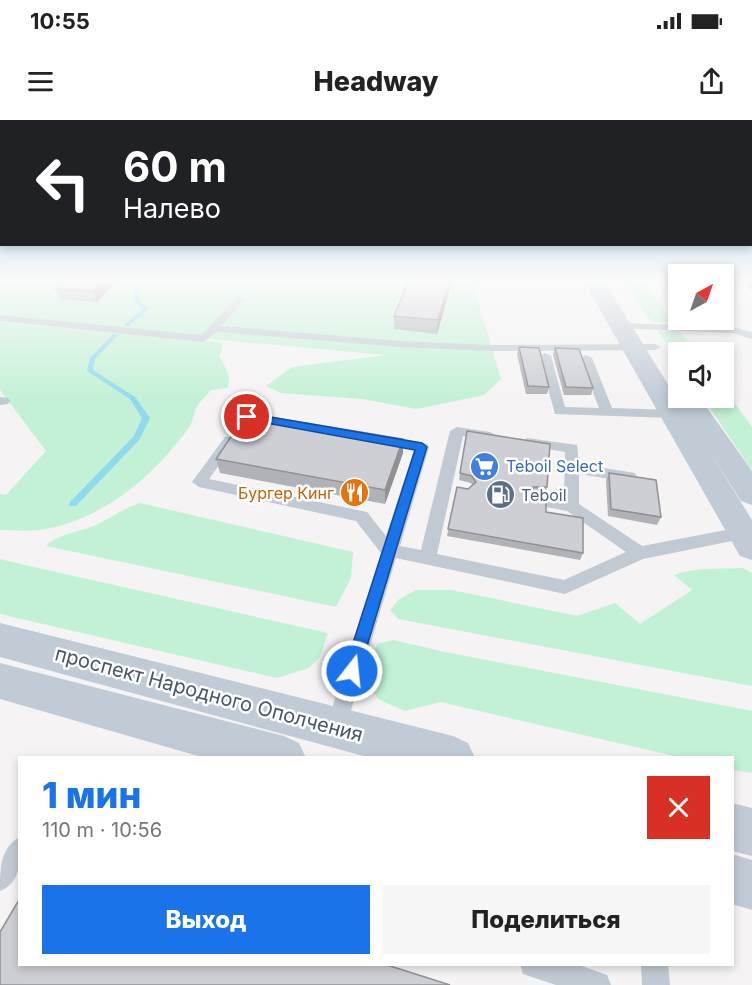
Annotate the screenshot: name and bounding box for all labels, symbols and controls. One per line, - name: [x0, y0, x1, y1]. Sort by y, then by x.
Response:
- text: 10:55: [30, 8, 90, 34]
- icon: menu: [24, 65, 57, 98]
- text: Headway: [313, 65, 439, 98]
- icon: share: [695, 65, 728, 98]
- text: 60 m: [123, 141, 227, 192]
- icon: left: [24, 144, 102, 222]
- text: Налево: [123, 192, 221, 225]
- north arrow: [668, 264, 734, 330]
- map controls: [668, 264, 734, 408]
- button: sound: [668, 342, 734, 408]
- pin: [221, 391, 272, 442]
- icon: arrive: [230, 400, 263, 433]
- supermarket icon: Teboil Select: [469, 450, 501, 482]
- place label: Teboil Select: [506, 456, 603, 476]
- restaurant icon: Бургер Кинг: [339, 477, 371, 509]
- fuel station icon: Teboil: [484, 479, 516, 511]
- place label: Бургер Кинг: [238, 483, 334, 503]
- place label: Teboil: [521, 485, 567, 505]
- position arrow: [320, 639, 384, 703]
- street label: проспект Народного Ополчения: [52, 641, 366, 747]
- text: 1 мин: [42, 773, 141, 817]
- button: close: [647, 776, 710, 839]
- text: 110 m · 10:56: [42, 818, 162, 842]
- button: Выход: [42, 885, 370, 954]
- button: Поделиться: [382, 885, 710, 954]

